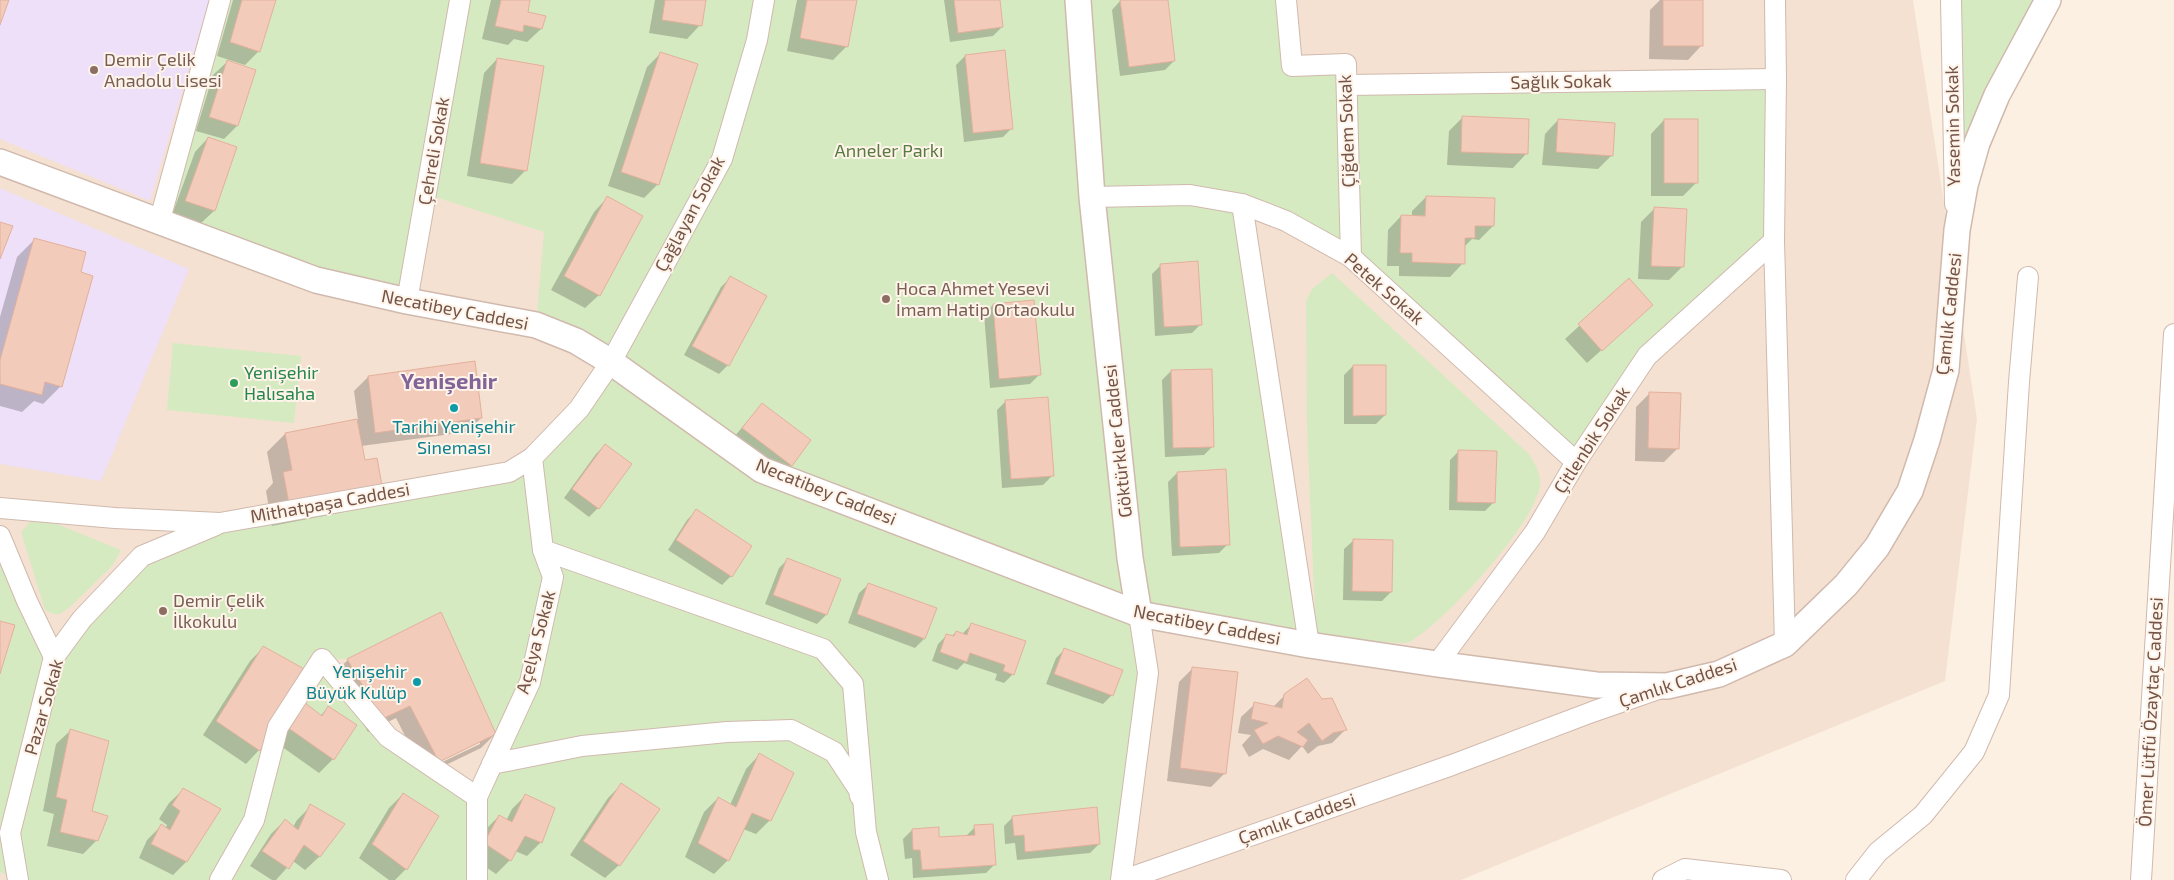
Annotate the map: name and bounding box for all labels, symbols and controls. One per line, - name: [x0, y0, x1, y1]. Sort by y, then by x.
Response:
- place label: Demir Çelik Anadolu Lisesi: [104, 48, 222, 91]
- marker: Demir Çelik Anadolu Lisesi: [88, 64, 100, 76]
- street label: Yasemin Sokak: [1940, 65, 1964, 187]
- street label: Sağlık Sokak: [1510, 69, 1612, 93]
- street label: Çiğdem Sokak: [1333, 74, 1360, 188]
- street label: Çehreli Sokak: [413, 95, 454, 207]
- park label: Anneler Parkı: [835, 139, 943, 161]
- street label: Çağlayan Sokak: [649, 152, 730, 276]
- street label: Petek Sokak: [1340, 248, 1429, 329]
- street label: Çamlık Caddesi: [1931, 252, 1966, 376]
- place label: Hoca Ahmet Yesevi İmam Hatip Ortaokulu: [896, 277, 1075, 320]
- street label: Necatibey Caddesi: [380, 284, 531, 334]
- marker: Hoca Ahmet Yesevi İmam Hatip Ortaokulu: [880, 293, 892, 305]
- place label: Yenişehir Halısaha: [244, 361, 319, 404]
- street label: Göktürkler Caddesi: [1098, 363, 1136, 519]
- district label: Yenişehir: [401, 367, 498, 395]
- marker: Yenişehir Halısaha: [228, 377, 240, 389]
- street label: Çitlenbik Sokak: [1548, 382, 1635, 498]
- marker: Tarihi Yenişehir Sineması: [448, 402, 460, 414]
- place label: Tarihi Yenişehir Sineması: [392, 415, 516, 458]
- street label: Necatibey Caddesi: [753, 453, 900, 529]
- street label: Mithatpaşa Caddesi: [248, 477, 412, 528]
- street label: Açelya Sokak: [511, 588, 560, 696]
- place label: Demir Çelik İlkokulu: [173, 589, 265, 632]
- street label: Ömer Lütfü Özaytaç Caddesi: [2133, 597, 2168, 827]
- street label: Necatibey Caddesi: [1132, 599, 1283, 649]
- marker: Demir Çelik İlkokulu: [157, 605, 169, 617]
- street label: Çamlık Caddesi: [1616, 653, 1740, 712]
- street label: Pazar Sokak: [19, 656, 67, 757]
- place label: Yenişehir Büyük Kulüp: [306, 660, 407, 703]
- marker: Yenişehir Büyük Kulüp: [411, 676, 423, 688]
- street label: Çamlık Caddesi: [1235, 788, 1359, 849]

